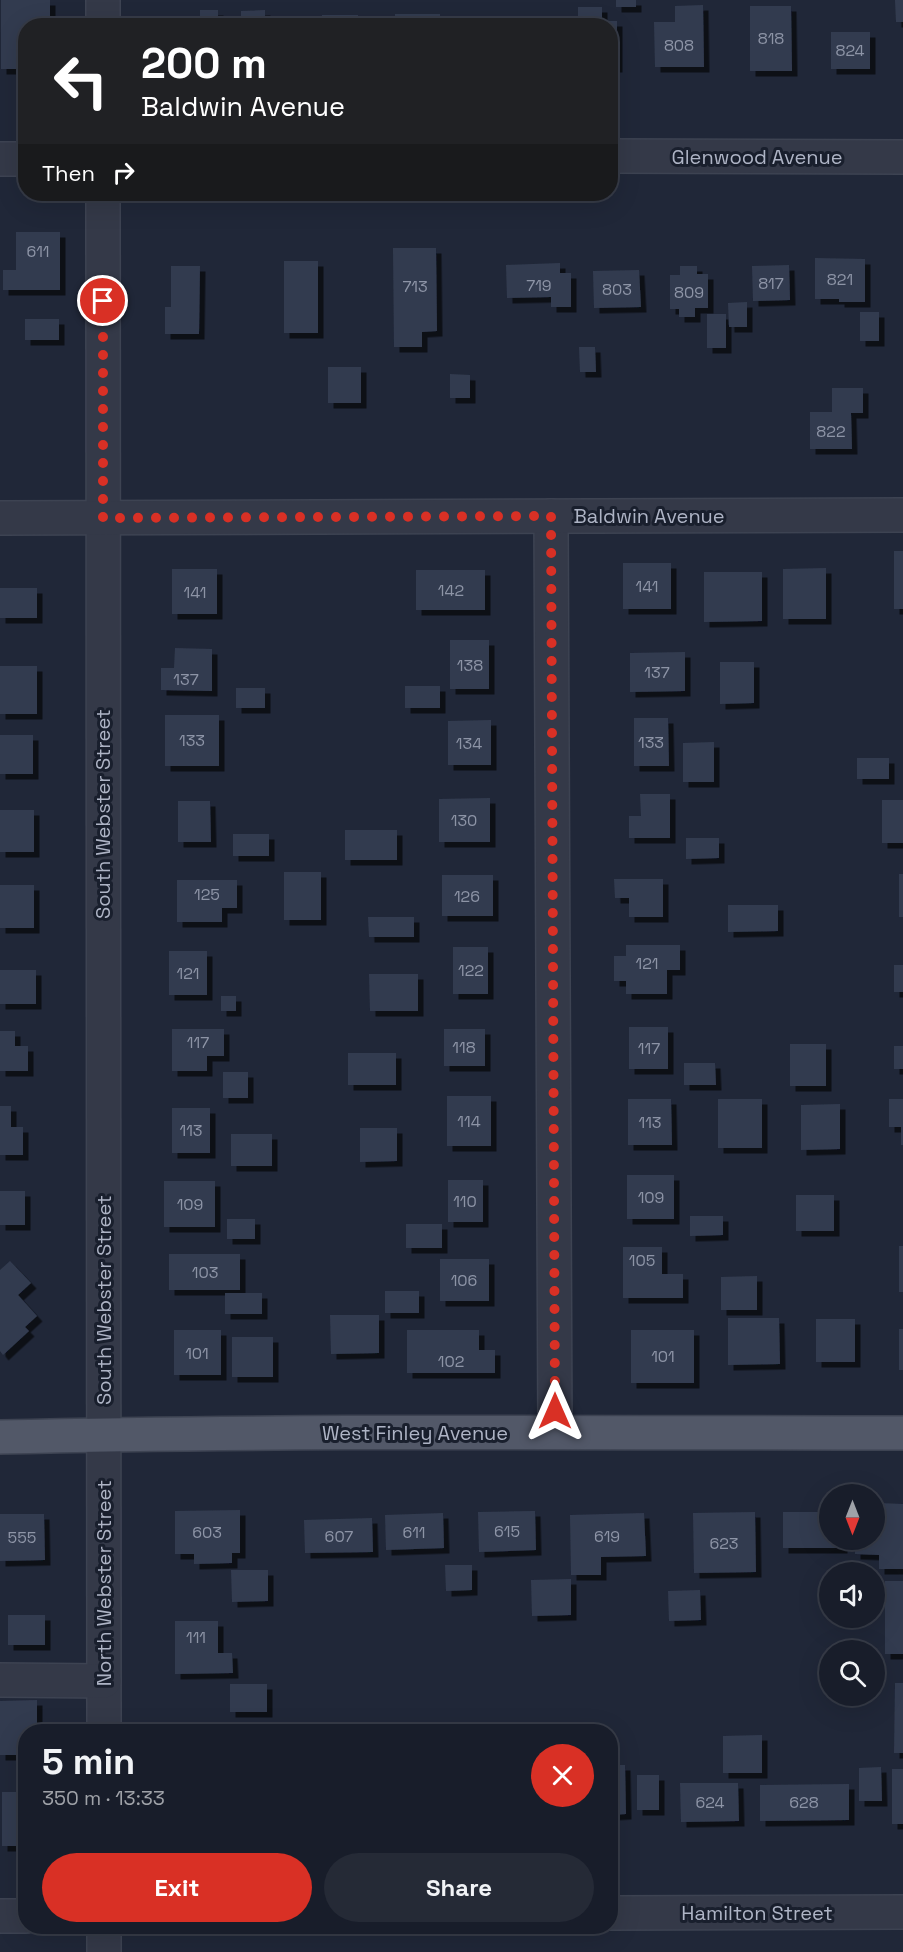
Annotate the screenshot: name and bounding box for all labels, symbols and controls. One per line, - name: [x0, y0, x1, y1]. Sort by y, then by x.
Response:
- house number: 818: [758, 28, 784, 49]
- house number: 808: [664, 35, 694, 56]
- text: 200 m: [141, 37, 267, 90]
- house number: 824: [835, 40, 865, 61]
- icon: left: [42, 42, 120, 120]
- text: Baldwin Avenue: [141, 89, 345, 124]
- street label: Glenwood Avenue: [671, 144, 843, 170]
- icon: right: [107, 156, 140, 189]
- text: Then: [42, 159, 95, 187]
- house number: 611: [26, 241, 50, 262]
- house number: 821: [827, 269, 853, 290]
- house number: 817: [758, 273, 784, 294]
- pin: [77, 275, 128, 326]
- house number: 719: [526, 275, 552, 296]
- house number: 713: [402, 276, 428, 297]
- house number: 803: [602, 279, 632, 300]
- house number: 809: [674, 282, 704, 303]
- icon: arrive: [86, 284, 119, 317]
- house number: 822: [816, 421, 846, 442]
- street label: Baldwin Avenue: [573, 503, 725, 529]
- house number: 141: [636, 576, 658, 597]
- house number: 142: [438, 580, 464, 601]
- house number: 141: [184, 582, 206, 603]
- house number: 138: [457, 655, 483, 676]
- house number: 137: [644, 662, 670, 683]
- house number: 137: [173, 669, 199, 690]
- street label: South Webster Street: [90, 709, 116, 919]
- house number: 133: [179, 730, 205, 751]
- house number: 133: [638, 732, 664, 753]
- house number: 134: [456, 733, 482, 754]
- house number: 130: [451, 810, 477, 831]
- house number: 125: [194, 884, 220, 905]
- house number: 126: [454, 886, 480, 907]
- house number: 121: [635, 953, 659, 974]
- house number: 122: [458, 960, 484, 981]
- house number: 121: [176, 963, 200, 984]
- house number: 117: [187, 1032, 209, 1053]
- house number: 118: [452, 1037, 476, 1058]
- house number: 117: [638, 1038, 660, 1059]
- house number: 114: [457, 1111, 481, 1132]
- house number: 113: [638, 1112, 662, 1133]
- house number: 113: [179, 1120, 203, 1141]
- house number: 109: [638, 1187, 664, 1208]
- house number: 110: [453, 1191, 477, 1212]
- house number: 109: [177, 1194, 203, 1215]
- street label: South Webster Street: [91, 1195, 117, 1405]
- house number: 105: [629, 1250, 655, 1271]
- house number: 103: [192, 1262, 218, 1283]
- house number: 106: [451, 1270, 477, 1291]
- house number: 101: [185, 1343, 209, 1364]
- house number: 101: [651, 1346, 675, 1367]
- house number: 102: [438, 1351, 464, 1372]
- position arrow: [523, 1379, 587, 1443]
- street label: West Finley Avenue: [322, 1420, 508, 1446]
- street label: North Webster Street: [91, 1480, 117, 1686]
- north arrow: [819, 1484, 885, 1550]
- map controls: [819, 1484, 885, 1706]
- house number: 615: [494, 1521, 520, 1542]
- house number: 603: [192, 1522, 222, 1543]
- house number: 611: [402, 1522, 426, 1543]
- house number: 607: [325, 1526, 353, 1547]
- house number: 619: [594, 1526, 620, 1547]
- house number: 555: [8, 1527, 36, 1548]
- house number: 623: [710, 1533, 738, 1554]
- button: sound: [819, 1562, 885, 1628]
- house number: 111: [186, 1627, 206, 1648]
- button: search: [819, 1640, 885, 1706]
- text: 5 min: [42, 1739, 135, 1785]
- button: close: [531, 1744, 594, 1807]
- text: 350 m · 13:33: [42, 1785, 165, 1811]
- house number: 624: [696, 1792, 724, 1813]
- house number: 628: [789, 1792, 819, 1813]
- button: Exit: [42, 1853, 312, 1922]
- button: Share: [324, 1853, 594, 1922]
- street label: Hamilton Street: [681, 1900, 833, 1926]

